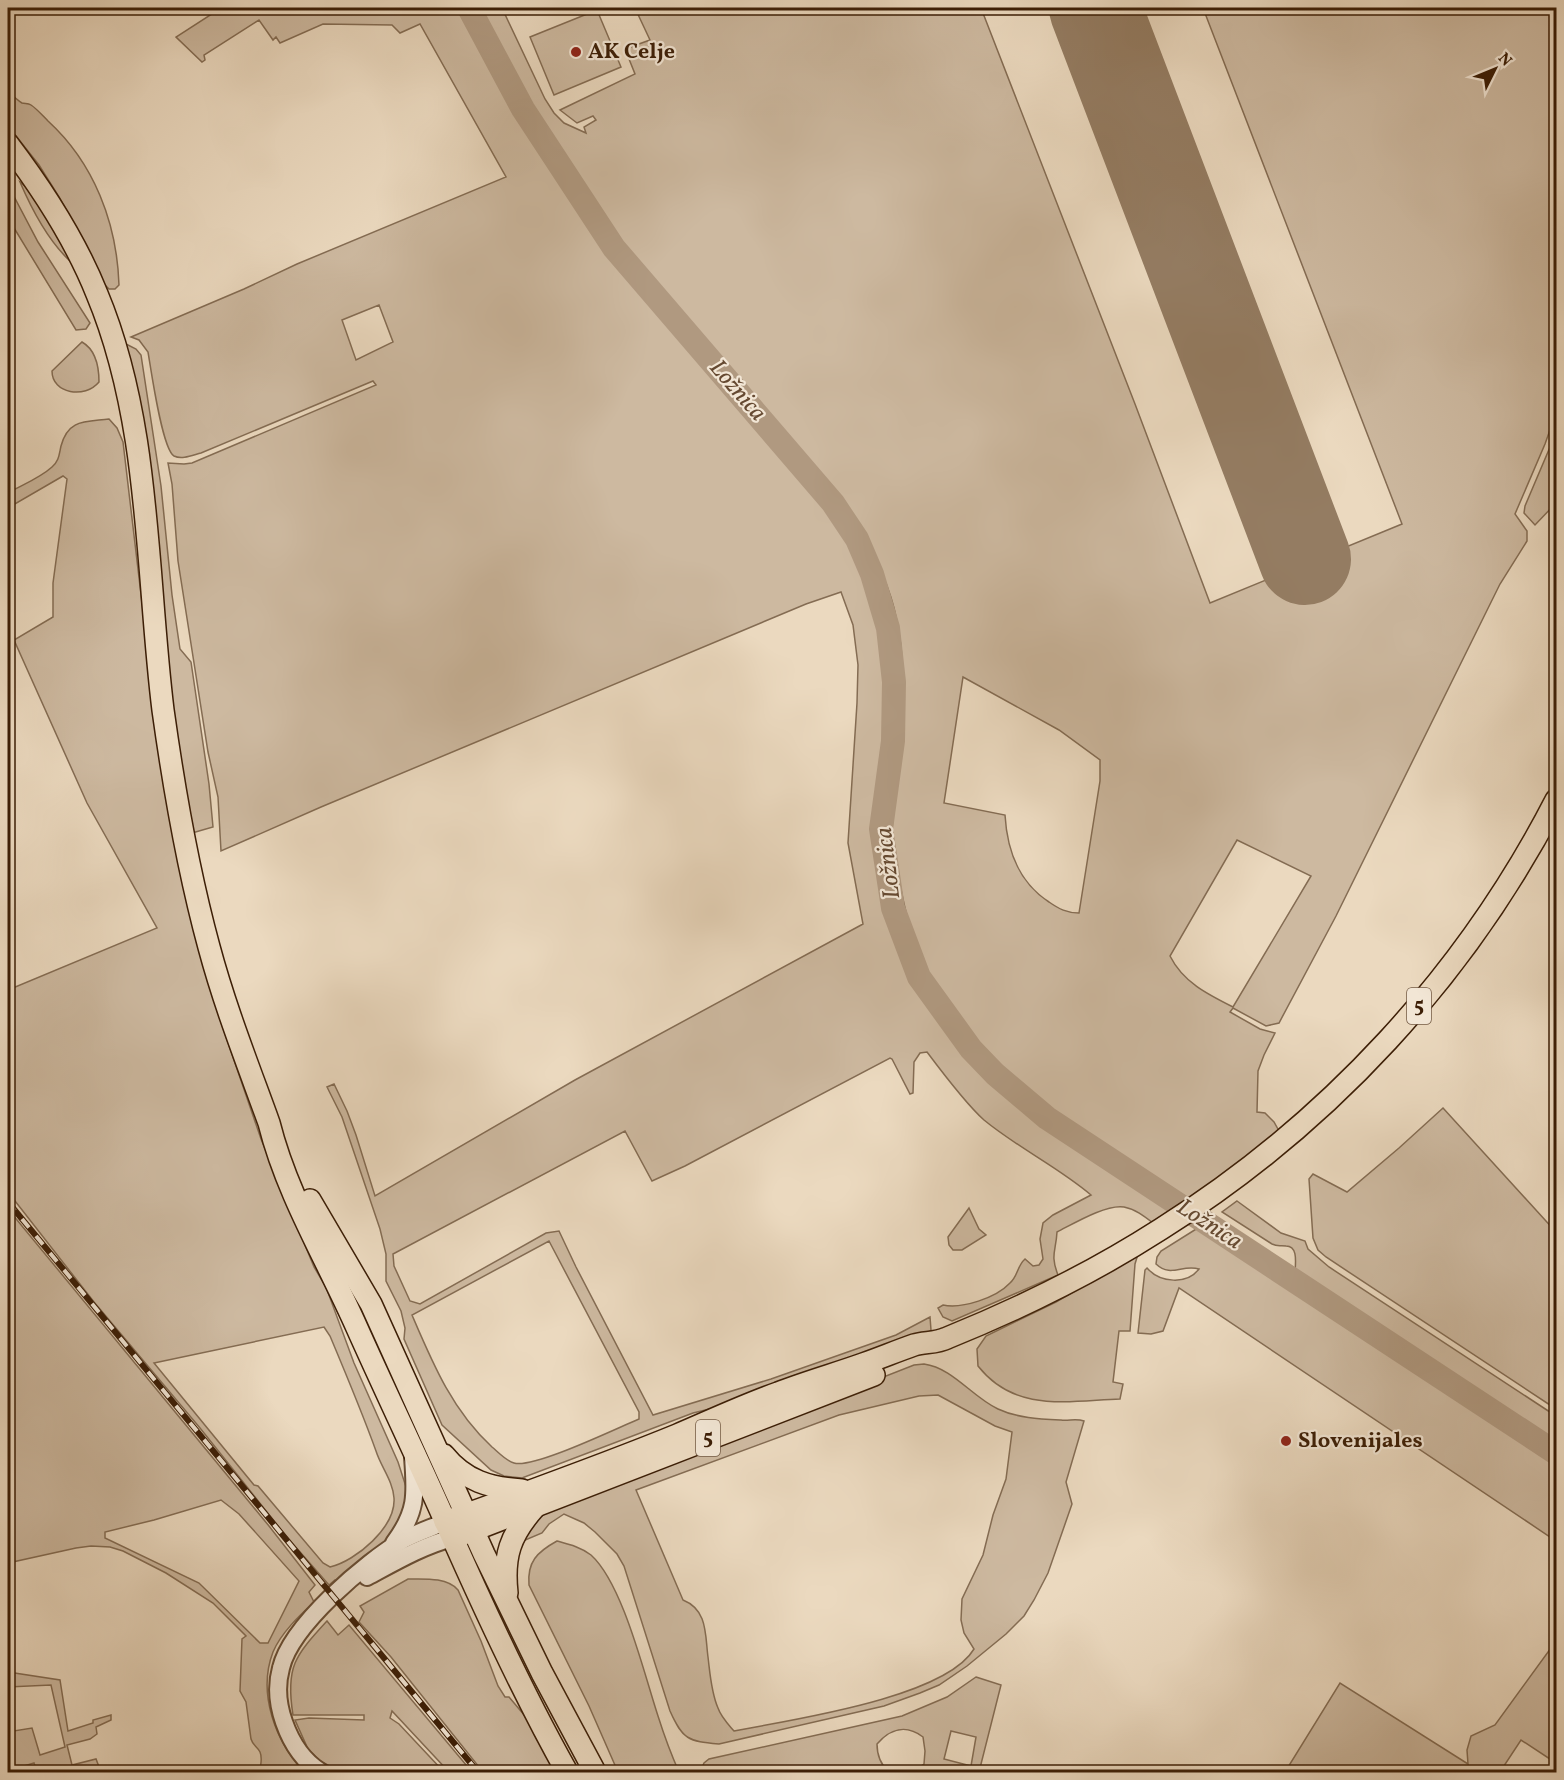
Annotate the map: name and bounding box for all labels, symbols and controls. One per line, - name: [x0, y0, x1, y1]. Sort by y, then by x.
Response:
- place label: AK Celje: [588, 37, 675, 68]
- north arrow: [1465, 39, 1525, 99]
- marker: AK Celje: [569, 45, 583, 59]
- text: N: [1492, 48, 1517, 72]
- water label: Ložnica: [701, 353, 773, 429]
- water label: Ložnica: [868, 825, 910, 901]
- road number: 5: [1407, 988, 1431, 1024]
- water label: Ložnica: [1170, 1191, 1248, 1259]
- road number: 5: [696, 1420, 720, 1456]
- place label: Slovenijales: [1298, 1426, 1423, 1457]
- marker: Slovenijales: [1279, 1434, 1293, 1448]

